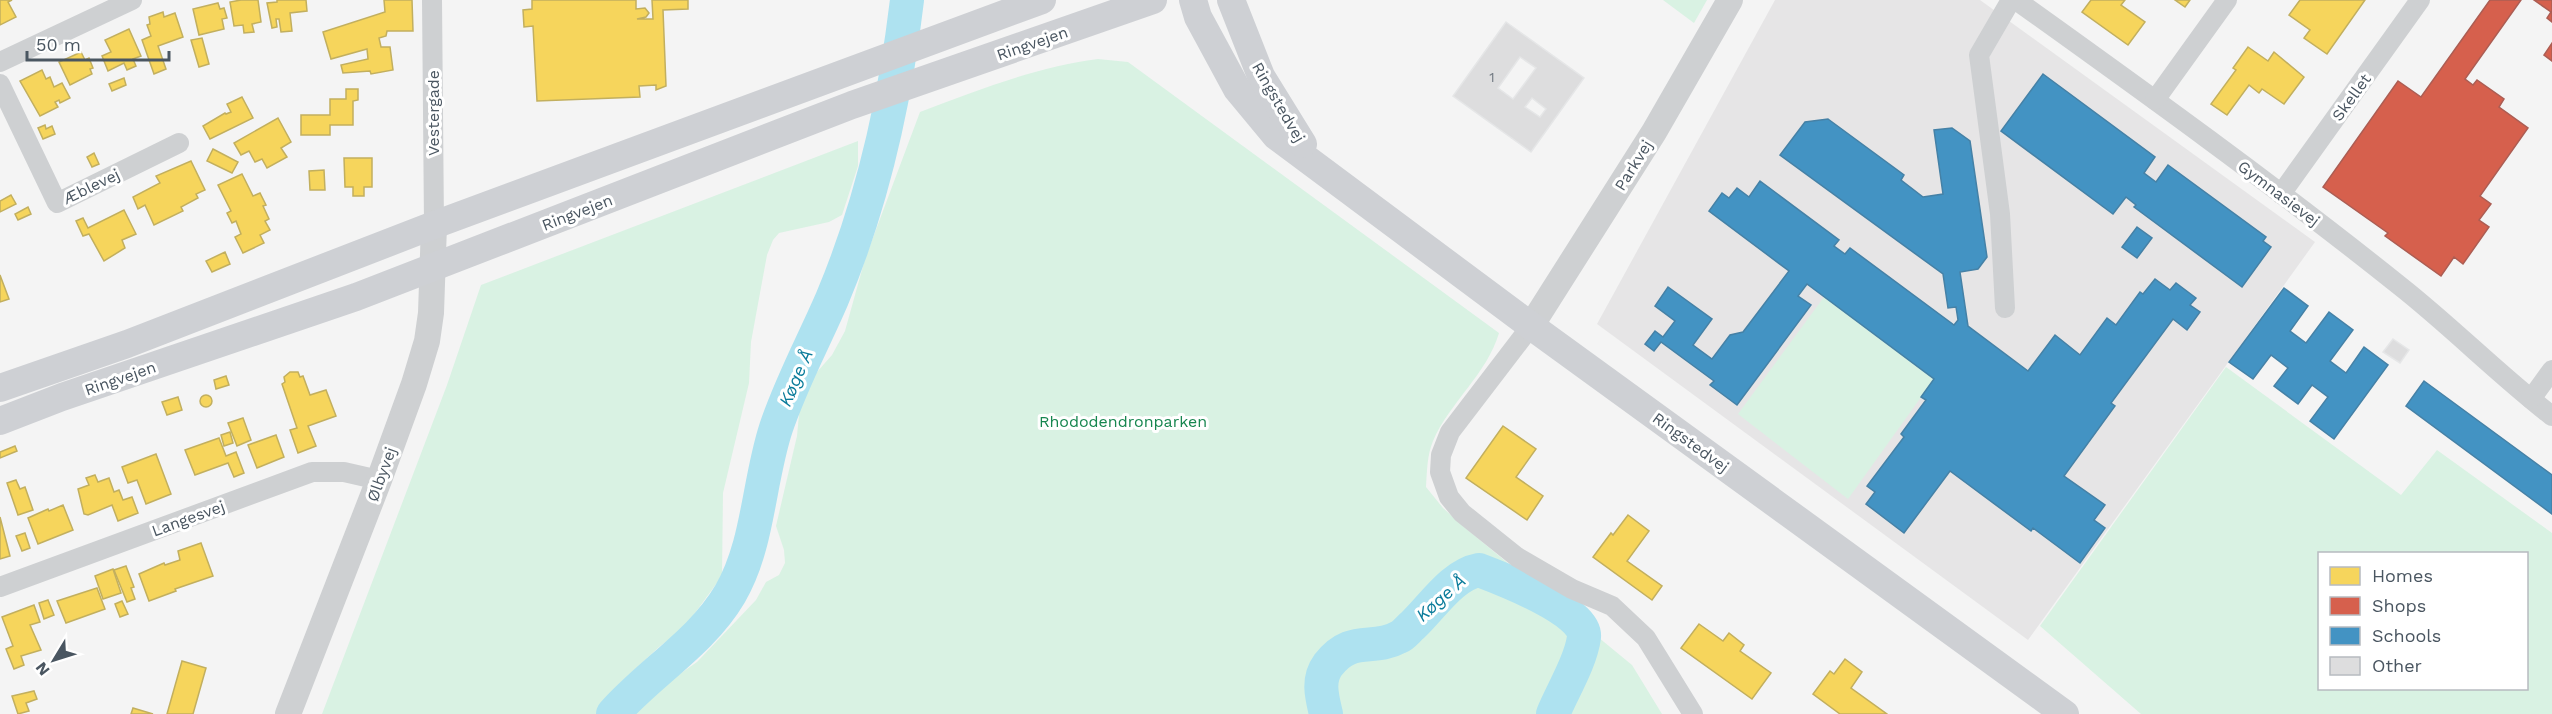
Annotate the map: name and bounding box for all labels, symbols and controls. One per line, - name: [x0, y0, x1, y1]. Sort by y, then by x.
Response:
- street label: Ringvejen: [994, 22, 1070, 65]
- scale bar: [27, 24, 170, 62]
- text: 50 m: [36, 34, 81, 55]
- street label: Ringstedvej: [1248, 59, 1309, 146]
- house number: 1: [1489, 69, 1495, 85]
- street label: Vestergade: [424, 70, 443, 156]
- street label: Skellet: [2328, 70, 2375, 125]
- street label: Parkvej: [1610, 136, 1656, 194]
- street label: Gymnasievej: [2234, 156, 2323, 230]
- street label: Æblevej: [60, 165, 123, 208]
- street label: Ringvejen: [539, 190, 615, 235]
- water label: Køge Å: [774, 346, 817, 409]
- street label: Ringvejen: [82, 357, 158, 400]
- street label: Ringstedvej: [1649, 408, 1732, 476]
- park label: Rhododendronparken: [1039, 412, 1207, 431]
- street label: Ølbyvej: [363, 444, 400, 504]
- street label: Langesvej: [149, 496, 227, 540]
- legend: [2318, 552, 2528, 690]
- text: Homes: [2372, 565, 2433, 586]
- water label: Køge Å: [1411, 570, 1470, 625]
- text: Shops: [2372, 595, 2426, 616]
- text: Schools: [2372, 625, 2441, 646]
- north arrow: [24, 630, 84, 690]
- text: Other: [2372, 655, 2422, 676]
- text: N: [31, 658, 54, 679]

